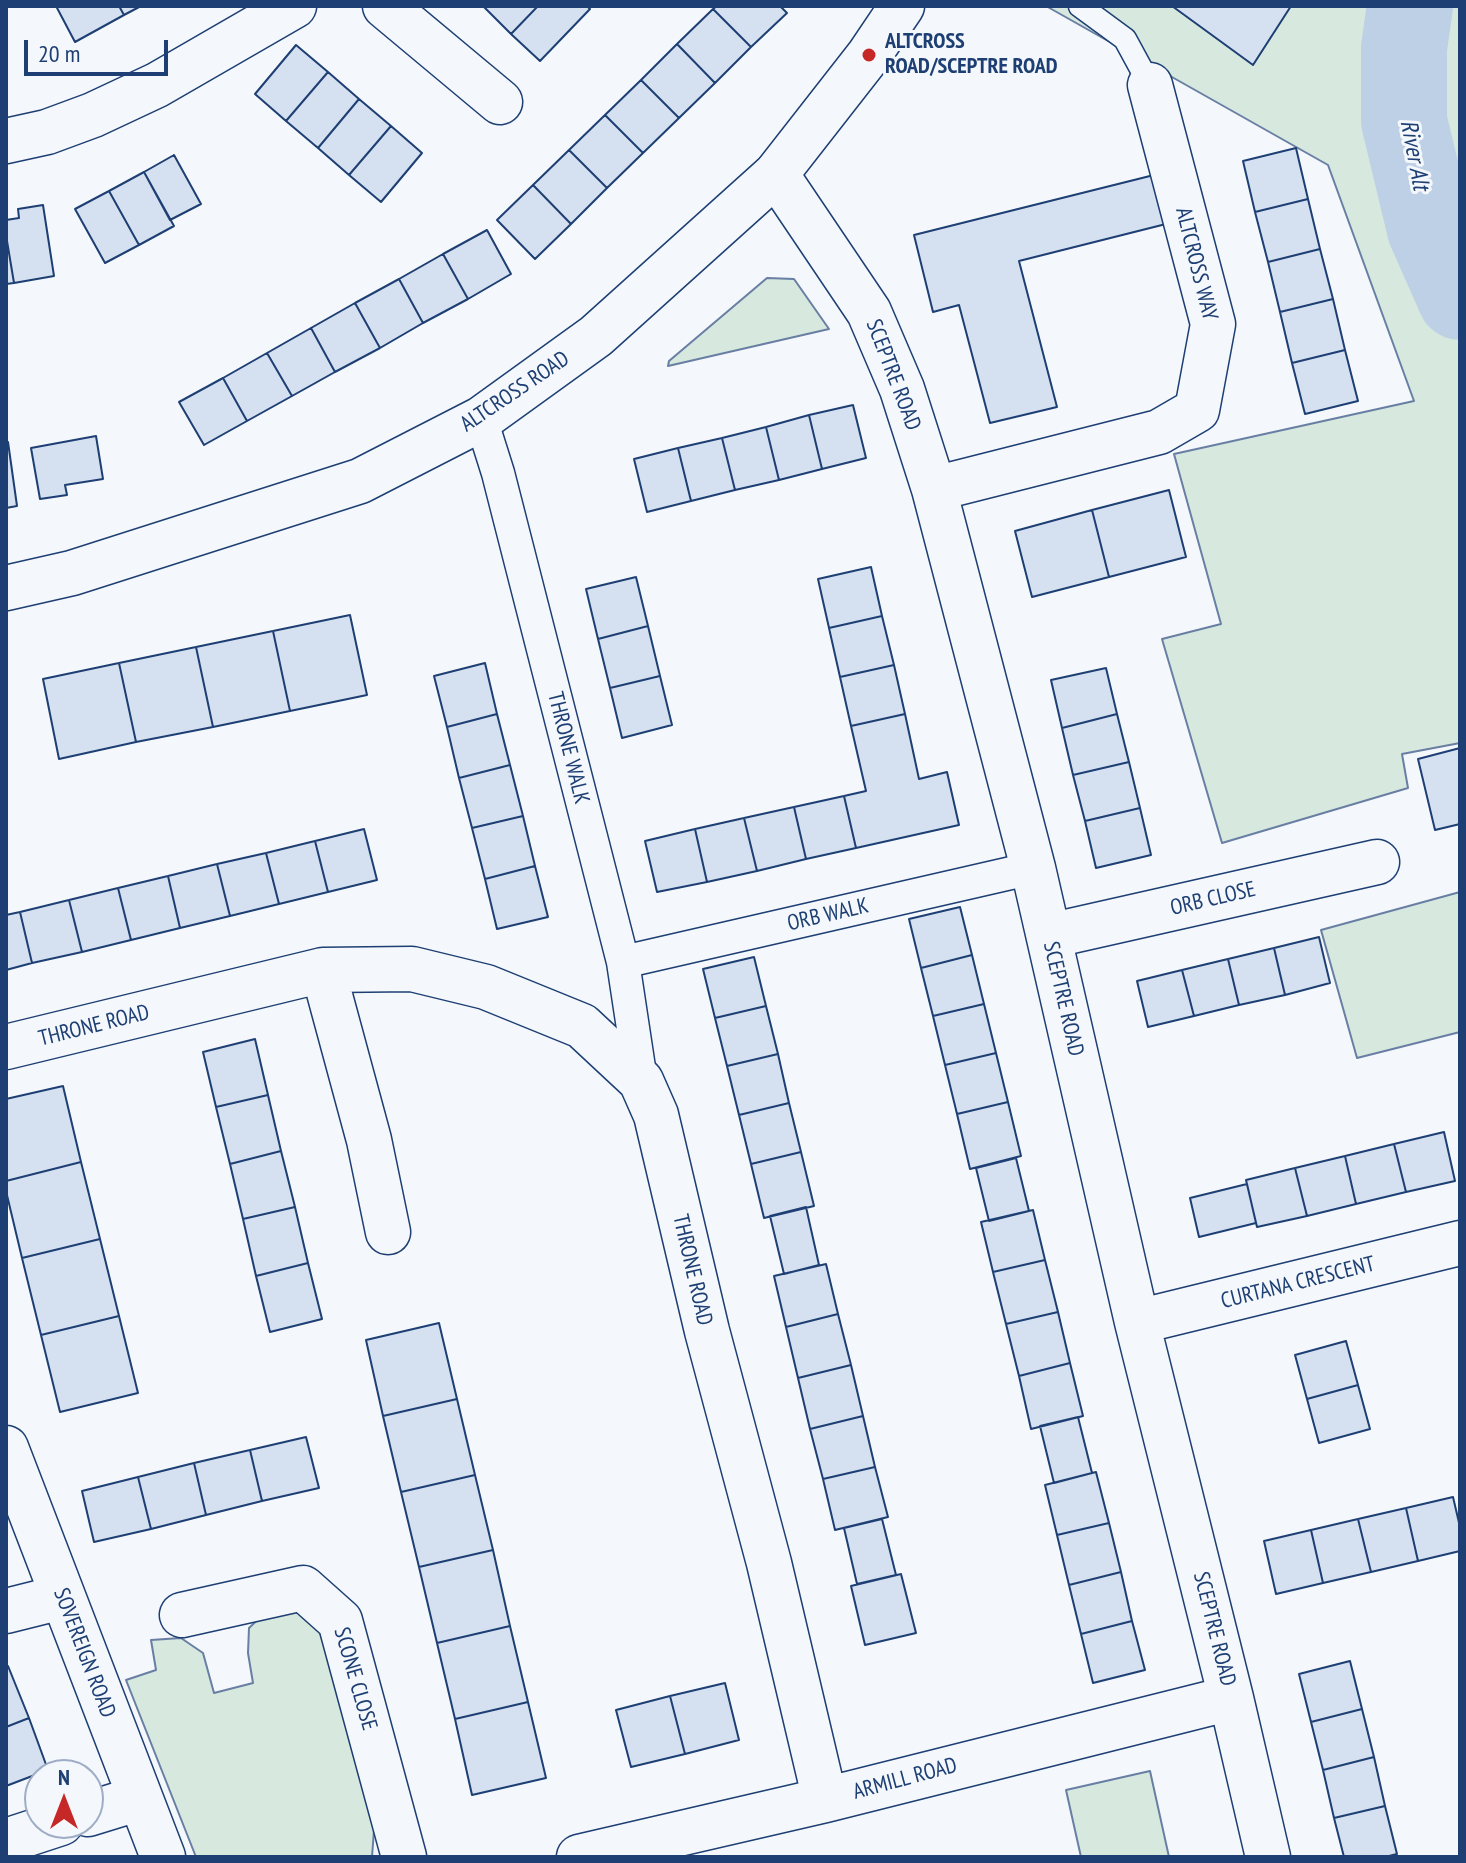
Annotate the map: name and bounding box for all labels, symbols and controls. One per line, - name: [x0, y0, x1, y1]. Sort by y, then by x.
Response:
- scale bar: [28, 24, 172, 74]
- place label: ALTCROSS ROAD/SCEPTRE ROAD: [885, 29, 1057, 80]
- text: 20 m: [38, 38, 80, 69]
- marker: ALTCROSS ROAD/SCEPTRE ROAD: [860, 46, 878, 64]
- water label: River Alt: [1393, 117, 1435, 193]
- street label: ALTCROSS WAY: [1169, 205, 1223, 323]
- street label: SCEPTRE ROAD: [860, 316, 926, 434]
- street label: ALTCROSS ROAD: [456, 346, 574, 438]
- street label: THRONE WALK: [541, 689, 595, 807]
- street label: ORB CLOSE: [1168, 876, 1258, 922]
- street label: ORB WALK: [785, 893, 871, 937]
- street label: SCEPTRE ROAD: [1037, 939, 1089, 1059]
- street label: THRONE ROAD: [36, 1000, 152, 1052]
- street label: THRONE ROAD: [666, 1212, 718, 1328]
- street label: CURTANA CRESCENT: [1218, 1251, 1378, 1315]
- street label: SCEPTRE ROAD: [1187, 1569, 1241, 1689]
- street label: SOVEREIGN ROAD: [47, 1585, 121, 1721]
- street label: SCONE CLOSE: [328, 1624, 382, 1734]
- street label: ARMILL ROAD: [850, 1752, 960, 1806]
- north arrow: [24, 1759, 104, 1839]
- text: N: [58, 1763, 70, 1791]

